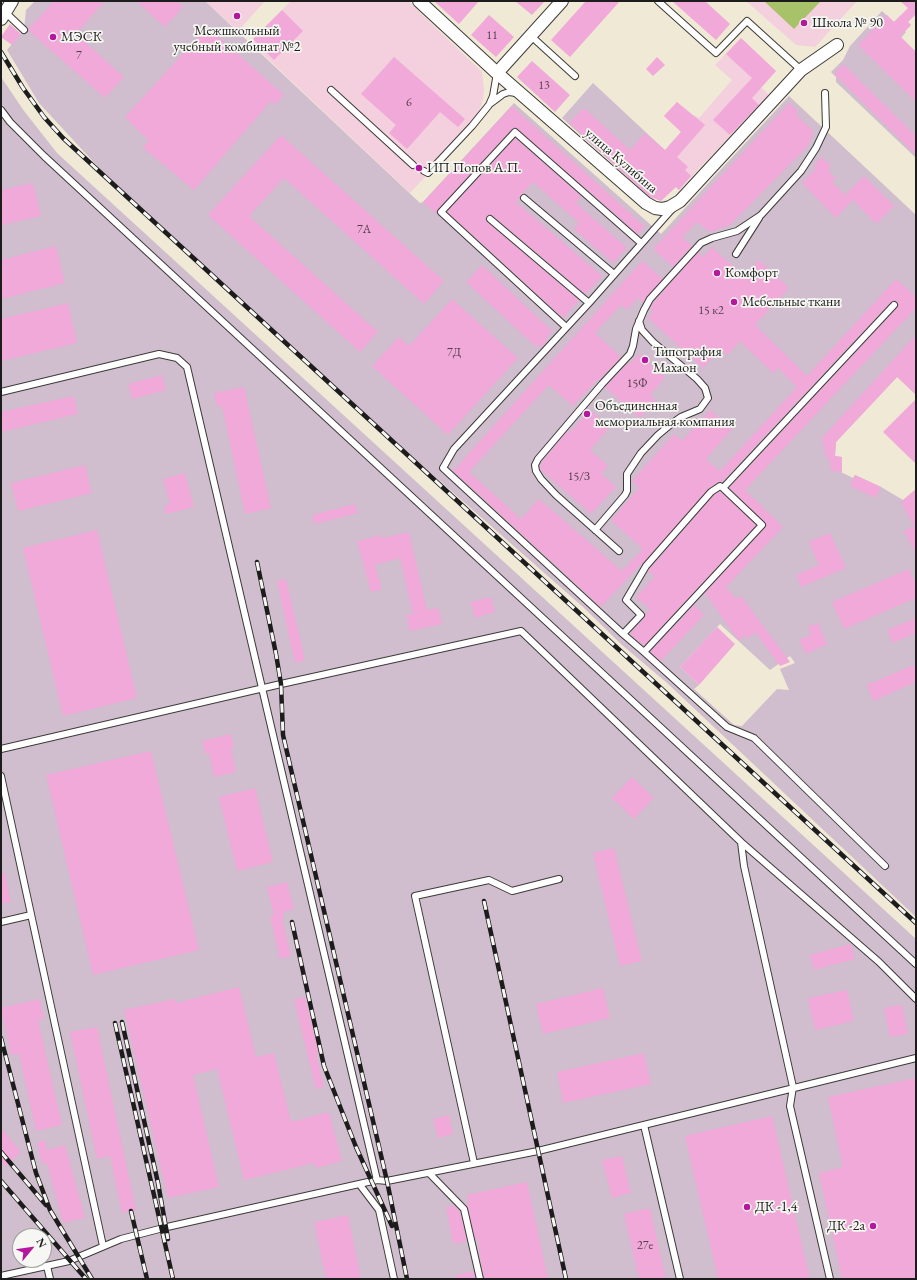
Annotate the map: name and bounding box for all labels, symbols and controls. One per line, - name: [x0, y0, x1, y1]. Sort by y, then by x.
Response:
- marker: Межшкольный учебный комбинат №2: [232, 11, 242, 21]
- place label: Школа № 90: [812, 15, 883, 31]
- marker: Школа № 90: [799, 18, 809, 28]
- place label: Межшкольный учебный комбинат №2: [174, 23, 300, 56]
- place label: МЭСК: [61, 29, 102, 45]
- house number: 11: [486, 29, 498, 43]
- marker: МЭСК: [48, 32, 58, 42]
- house number: 7: [76, 49, 82, 63]
- house number: 13: [538, 79, 550, 93]
- house number: 6: [406, 96, 412, 110]
- street label: улица Кулибина: [581, 125, 661, 197]
- place label: ИП Попов А.П.: [427, 160, 522, 176]
- marker: ИП Попов А.П.: [414, 163, 424, 173]
- house number: 7А: [357, 223, 371, 237]
- place label: Комфорт: [725, 265, 778, 281]
- marker: Комфорт: [712, 268, 722, 278]
- place label: Мебельные ткани: [742, 294, 841, 310]
- marker: Мебельные ткани: [729, 297, 739, 307]
- house number: 15 к2: [698, 304, 724, 318]
- place label: Типография Махаон: [653, 344, 722, 376]
- house number: 7Д: [447, 346, 461, 360]
- marker: Типография Махаон: [640, 355, 650, 365]
- house number: 15Ф: [627, 377, 647, 391]
- place label: Объединенная мемориальная компания: [595, 398, 735, 430]
- marker: Объединенная мемориальная компания: [582, 409, 592, 419]
- house number: 15/З: [568, 470, 590, 484]
- place label: ДК -1,4: [755, 1199, 797, 1215]
- marker: ДК -1,4: [742, 1202, 752, 1212]
- place label: ДК -2а: [827, 1218, 865, 1234]
- marker: ДК -2а: [868, 1221, 878, 1231]
- north arrow: [12, 1228, 52, 1268]
- text: N: [33, 1235, 50, 1250]
- house number: 27е: [637, 1239, 653, 1253]

